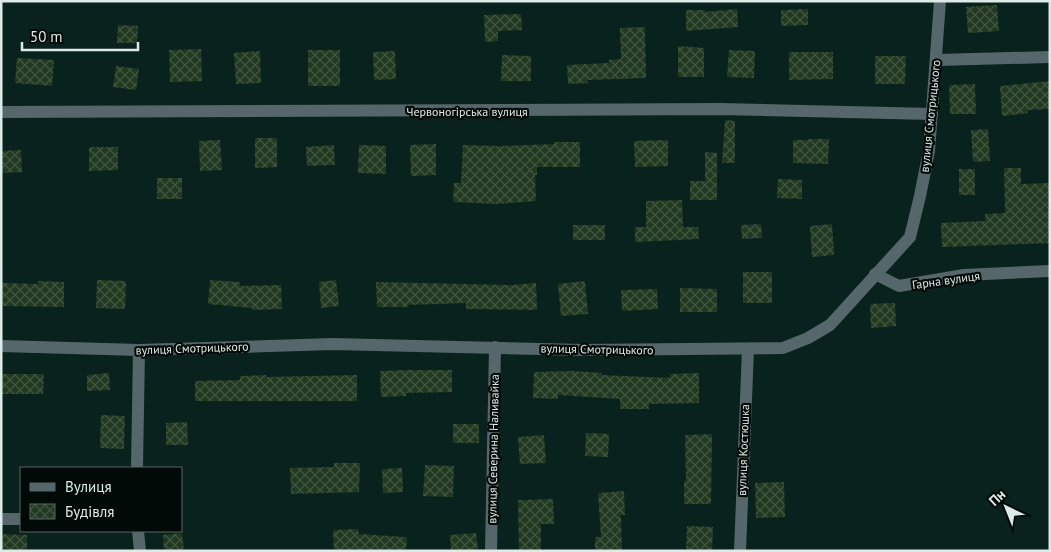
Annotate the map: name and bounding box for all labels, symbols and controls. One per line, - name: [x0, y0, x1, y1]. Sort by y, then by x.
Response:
- scale bar: [22, 20, 139, 52]
- text: 50 m: [30, 27, 63, 46]
- street label: вулиця Смотрицького: [917, 59, 943, 173]
- street label: Червоногірська вулиця: [406, 104, 528, 119]
- street label: Гарна вулиця: [911, 268, 981, 292]
- street label: вулиця Смотрицького: [135, 339, 249, 357]
- street label: вулиця Смотрицького: [540, 341, 654, 357]
- street label: вулиця Северина Наливайка: [484, 374, 502, 524]
- street label: вулиця Костюшка: [734, 404, 752, 496]
- legend: [20, 467, 182, 532]
- text: Вулиця: [65, 477, 112, 496]
- north arrow: [981, 482, 1031, 532]
- text: Пн: [985, 485, 1009, 510]
- text: Будівля: [65, 502, 114, 521]

